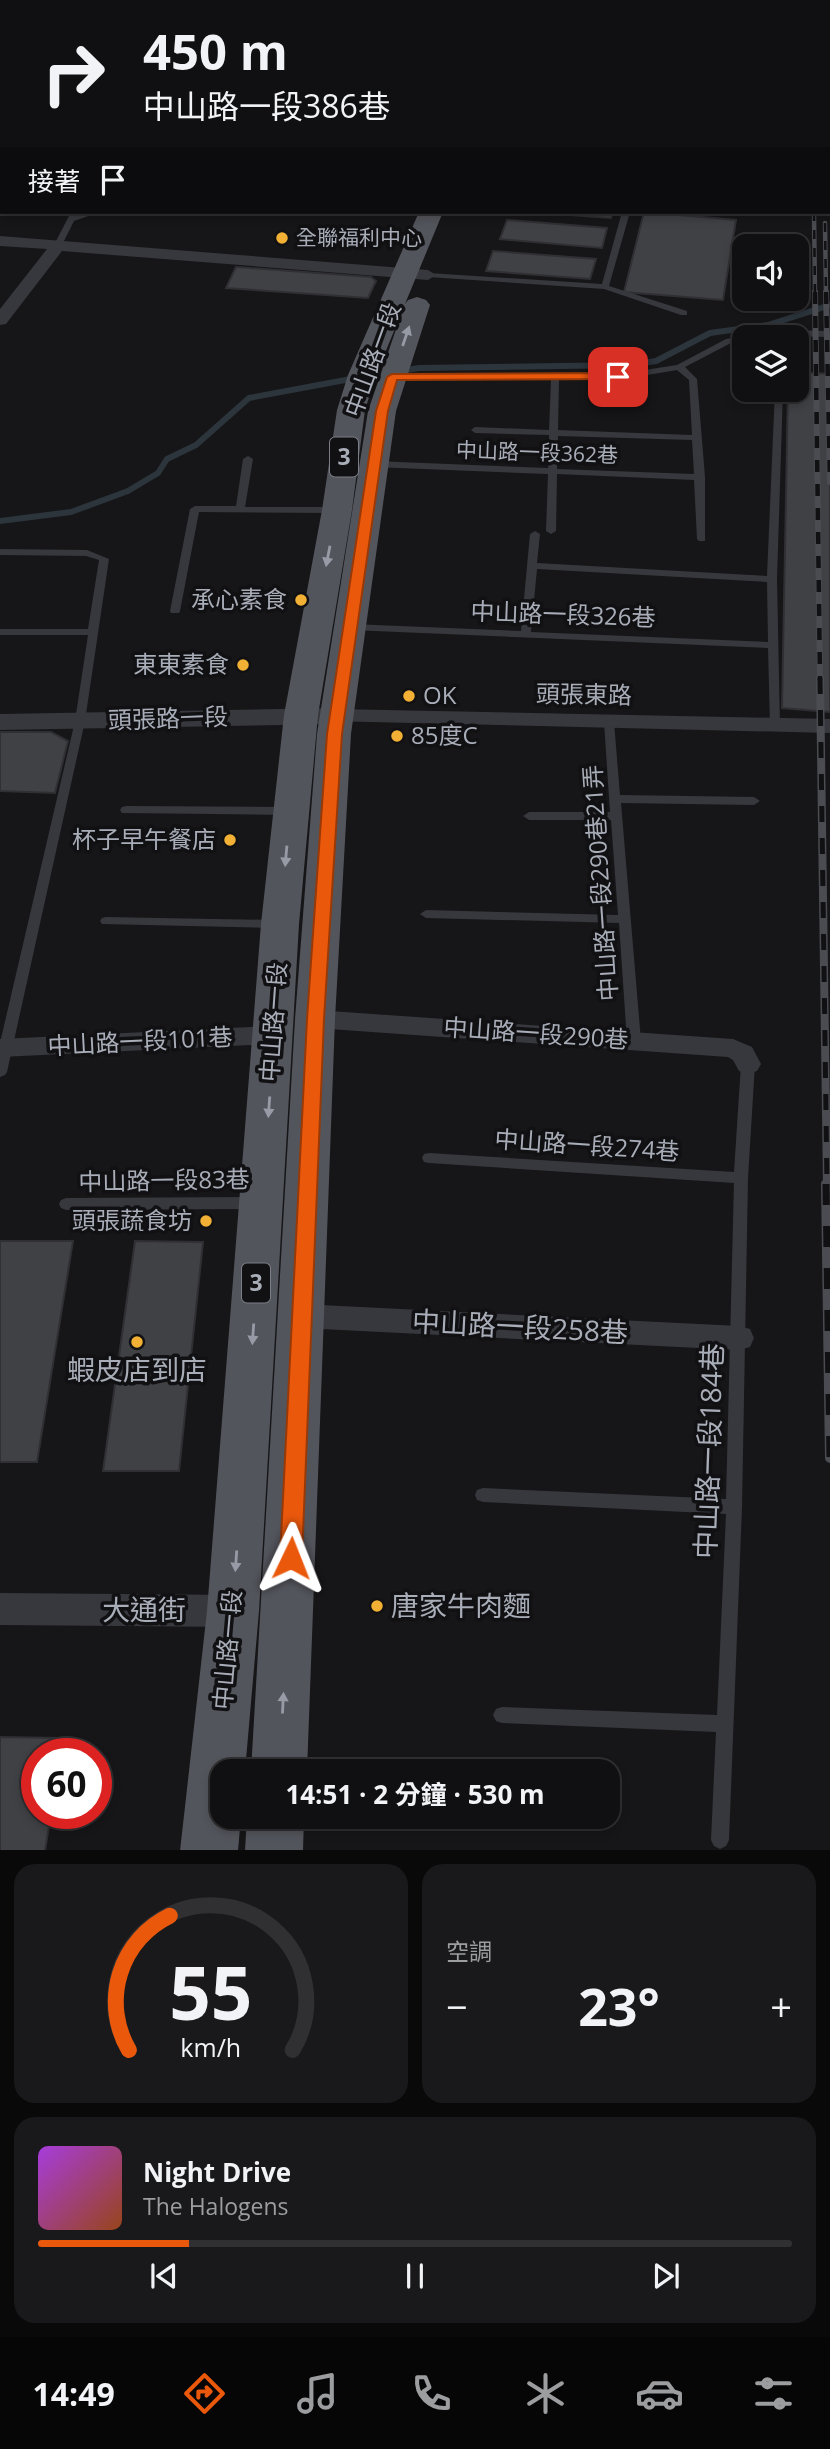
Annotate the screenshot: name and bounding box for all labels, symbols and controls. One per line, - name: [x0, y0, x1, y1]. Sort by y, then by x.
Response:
- text: 450 m: [143, 18, 288, 84]
- icon: right: [28, 28, 119, 119]
- text: 中山路一段386巷: [143, 84, 390, 127]
- icon: arrive: [94, 161, 132, 199]
- text: 接著: [28, 163, 80, 199]
- place label: 全聯福利中心: [296, 223, 422, 251]
- marker: 全聯福利中心: [274, 230, 290, 246]
- map controls: [732, 234, 809, 402]
- button: sound: [732, 234, 809, 311]
- street label: 中山路一段: [336, 297, 408, 422]
- button: layers: [732, 325, 809, 402]
- one-way arrow: [401, 326, 412, 347]
- pin: [588, 347, 648, 407]
- icon: arrive: [599, 358, 637, 396]
- street label: 中山路一段362巷: [456, 435, 618, 469]
- road number: 3: [330, 438, 358, 477]
- one-way arrow: [322, 545, 333, 567]
- place label: 承心素食: [191, 582, 287, 615]
- marker: 承心素食: [293, 592, 309, 608]
- street label: 中山路一段326巷: [470, 594, 656, 633]
- place label: 東東素食: [133, 647, 229, 680]
- marker: 東東素食: [235, 657, 251, 673]
- street label: 頭張東路: [536, 676, 632, 711]
- place label: OK: [423, 678, 457, 711]
- marker: OK: [401, 688, 417, 704]
- street label: 頭張路一段: [107, 699, 228, 736]
- place label: 85度C: [411, 718, 478, 751]
- marker: 85度C: [389, 728, 405, 744]
- street label: 中山路一段290巷21弄: [575, 764, 624, 1002]
- place label: 杯子早午餐店: [72, 822, 216, 855]
- marker: 杯子早午餐店: [222, 832, 238, 848]
- one-way arrow: [280, 845, 291, 867]
- street label: 中山路一段: [252, 961, 293, 1083]
- street label: 中山路一段290巷: [443, 1010, 630, 1055]
- street label: 中山路一段101巷: [47, 1019, 233, 1062]
- one-way arrow: [263, 1096, 274, 1118]
- street label: 中山路一段274巷: [494, 1122, 681, 1167]
- street label: 中山路一段83巷: [78, 1162, 250, 1197]
- place label: 頭張蔬食坊: [72, 1203, 192, 1236]
- marker: 頭張蔬食坊: [198, 1213, 214, 1229]
- road number: 3: [242, 1264, 270, 1302]
- street label: 中山路一段258巷: [411, 1301, 629, 1351]
- one-way arrow: [247, 1323, 258, 1345]
- marker: 蝦皮店到店: [129, 1334, 145, 1350]
- street label: 中山路一段184巷: [685, 1342, 731, 1560]
- place label: 蝦皮店到店: [67, 1350, 207, 1388]
- position arrow: [254, 1521, 328, 1595]
- one-way arrow: [231, 1550, 242, 1572]
- place label: 唐家牛肉麵: [391, 1586, 531, 1624]
- street label: 中山路一段: [205, 1589, 248, 1711]
- street label: 大通街: [102, 1590, 186, 1628]
- marker: 唐家牛肉麵: [369, 1598, 385, 1614]
- one-way arrow: [278, 1692, 289, 1714]
- speed limit sign: 60: [21, 1738, 112, 1829]
- text: 14:51 · 2 分鐘 · 530 m: [285, 1776, 545, 1812]
- text: 空調: [446, 1935, 492, 1967]
- text: 55: [169, 1942, 253, 2041]
- text: 23°: [578, 1970, 660, 2041]
- text: −: [446, 1980, 468, 2032]
- text: +: [770, 1980, 792, 2032]
- text: km/h: [181, 2029, 241, 2063]
- text: Night Drive: [143, 2154, 291, 2190]
- text: The Halogens: [143, 2190, 289, 2222]
- icon: previous: [145, 2257, 183, 2295]
- icon: pause: [396, 2257, 434, 2295]
- icon: next: [647, 2257, 685, 2295]
- icon: directions: [180, 2369, 229, 2418]
- icon: music: [293, 2369, 342, 2418]
- icon: phone: [407, 2369, 456, 2418]
- icon: climate: [521, 2369, 570, 2418]
- icon: car: [635, 2369, 684, 2418]
- icon: filters: [749, 2369, 798, 2418]
- text: 14:49: [32, 2372, 115, 2415]

